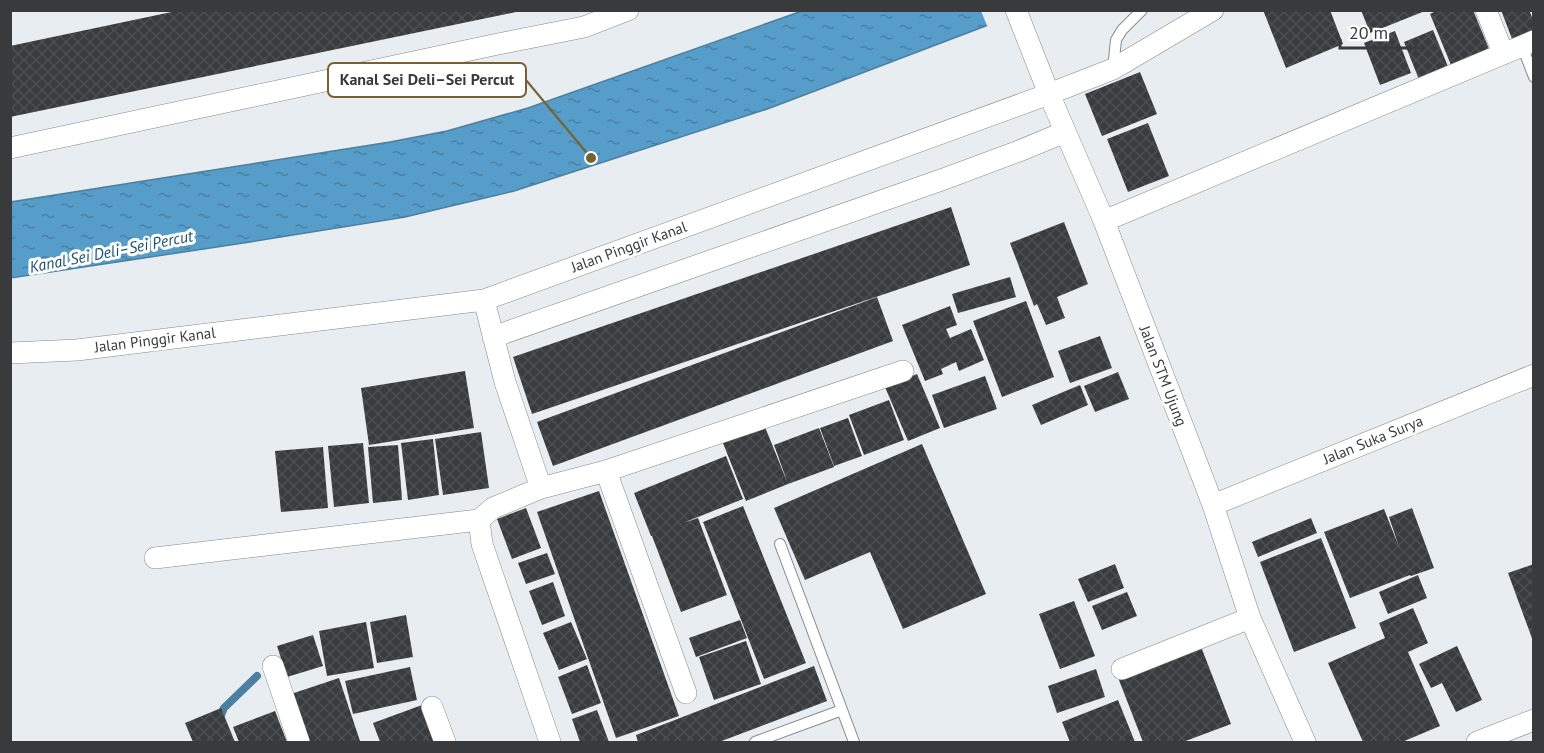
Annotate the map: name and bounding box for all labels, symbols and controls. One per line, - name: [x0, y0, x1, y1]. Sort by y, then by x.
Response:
- scale bar: [1340, 12, 1416, 50]
- text: 20 m: [1349, 21, 1388, 44]
- callout: Kanal Sei Deli–Sei Percut: [328, 63, 526, 97]
- text: Kanal Sei Deli–Sei Percut: [340, 69, 515, 89]
- street label: Jalan Pinggir Kanal: [567, 217, 690, 277]
- water label: Kanal Sei Deli–Sei Percut: [28, 225, 195, 277]
- street label: Jalan STM Ujung: [1135, 322, 1191, 429]
- street label: Jalan Pinggir Kanal: [92, 323, 217, 356]
- street label: Jalan Suka Surya: [1319, 411, 1426, 469]

